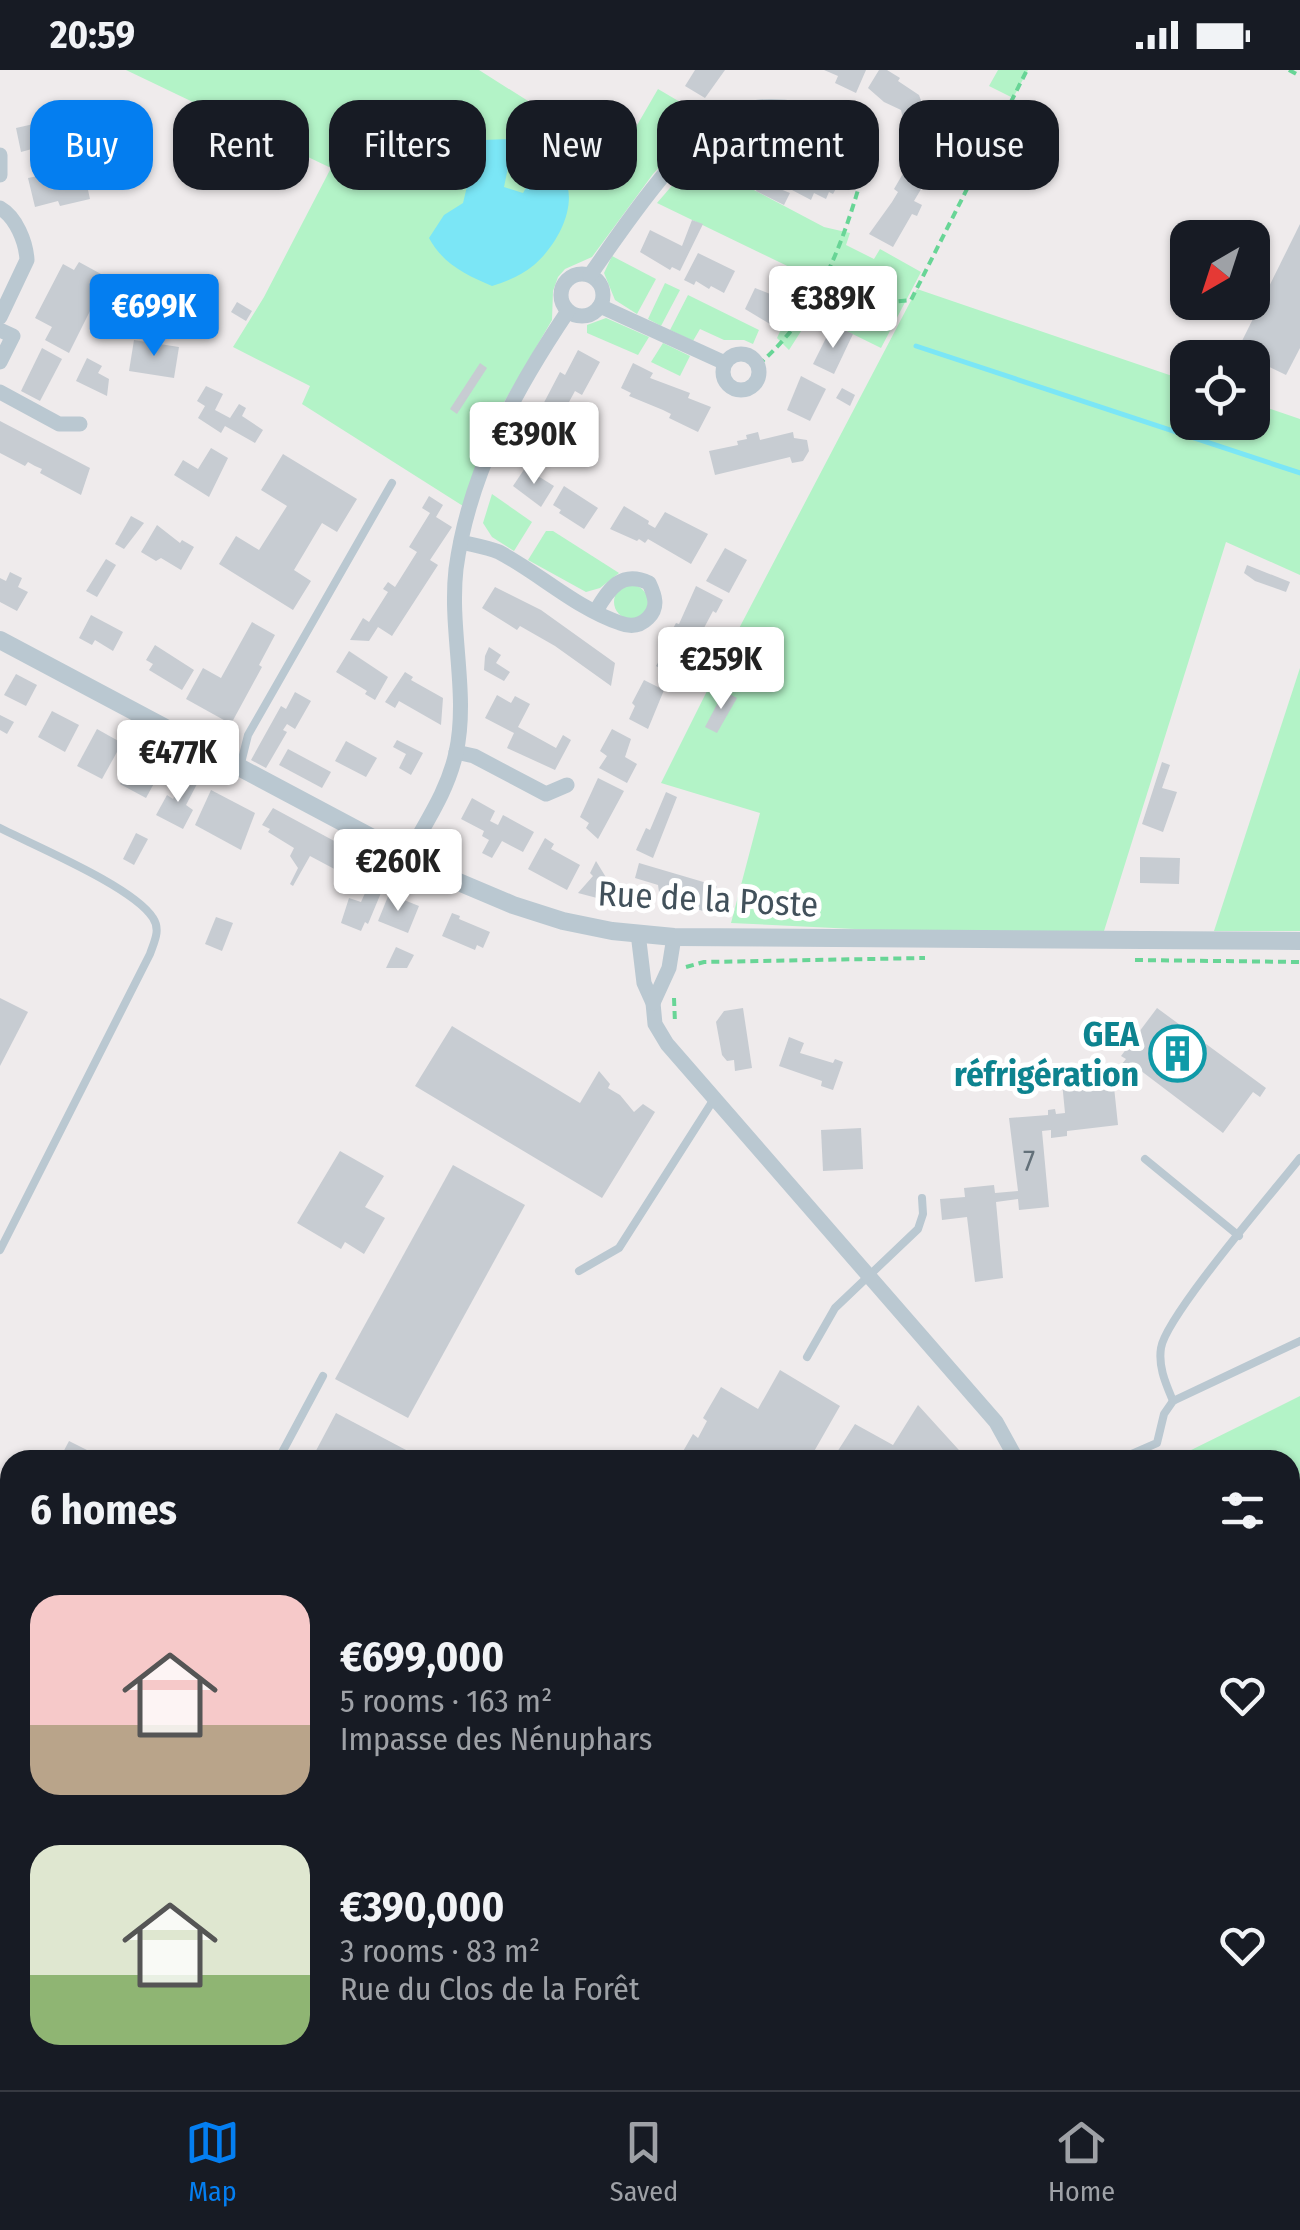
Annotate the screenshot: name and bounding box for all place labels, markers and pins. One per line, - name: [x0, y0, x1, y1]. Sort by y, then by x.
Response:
- pin: €389K: [763, 266, 903, 351]
- pin: €699K: [84, 274, 224, 359]
- pin: €390K: [464, 402, 604, 487]
- pin: €259K: [651, 627, 791, 712]
- pin: €477K: [108, 720, 248, 805]
- pin: €260K: [328, 829, 468, 914]
- place label: GEA réfrigération: [954, 1013, 1140, 1095]
- building icon: GEA réfrigération: [1148, 1024, 1208, 1084]

